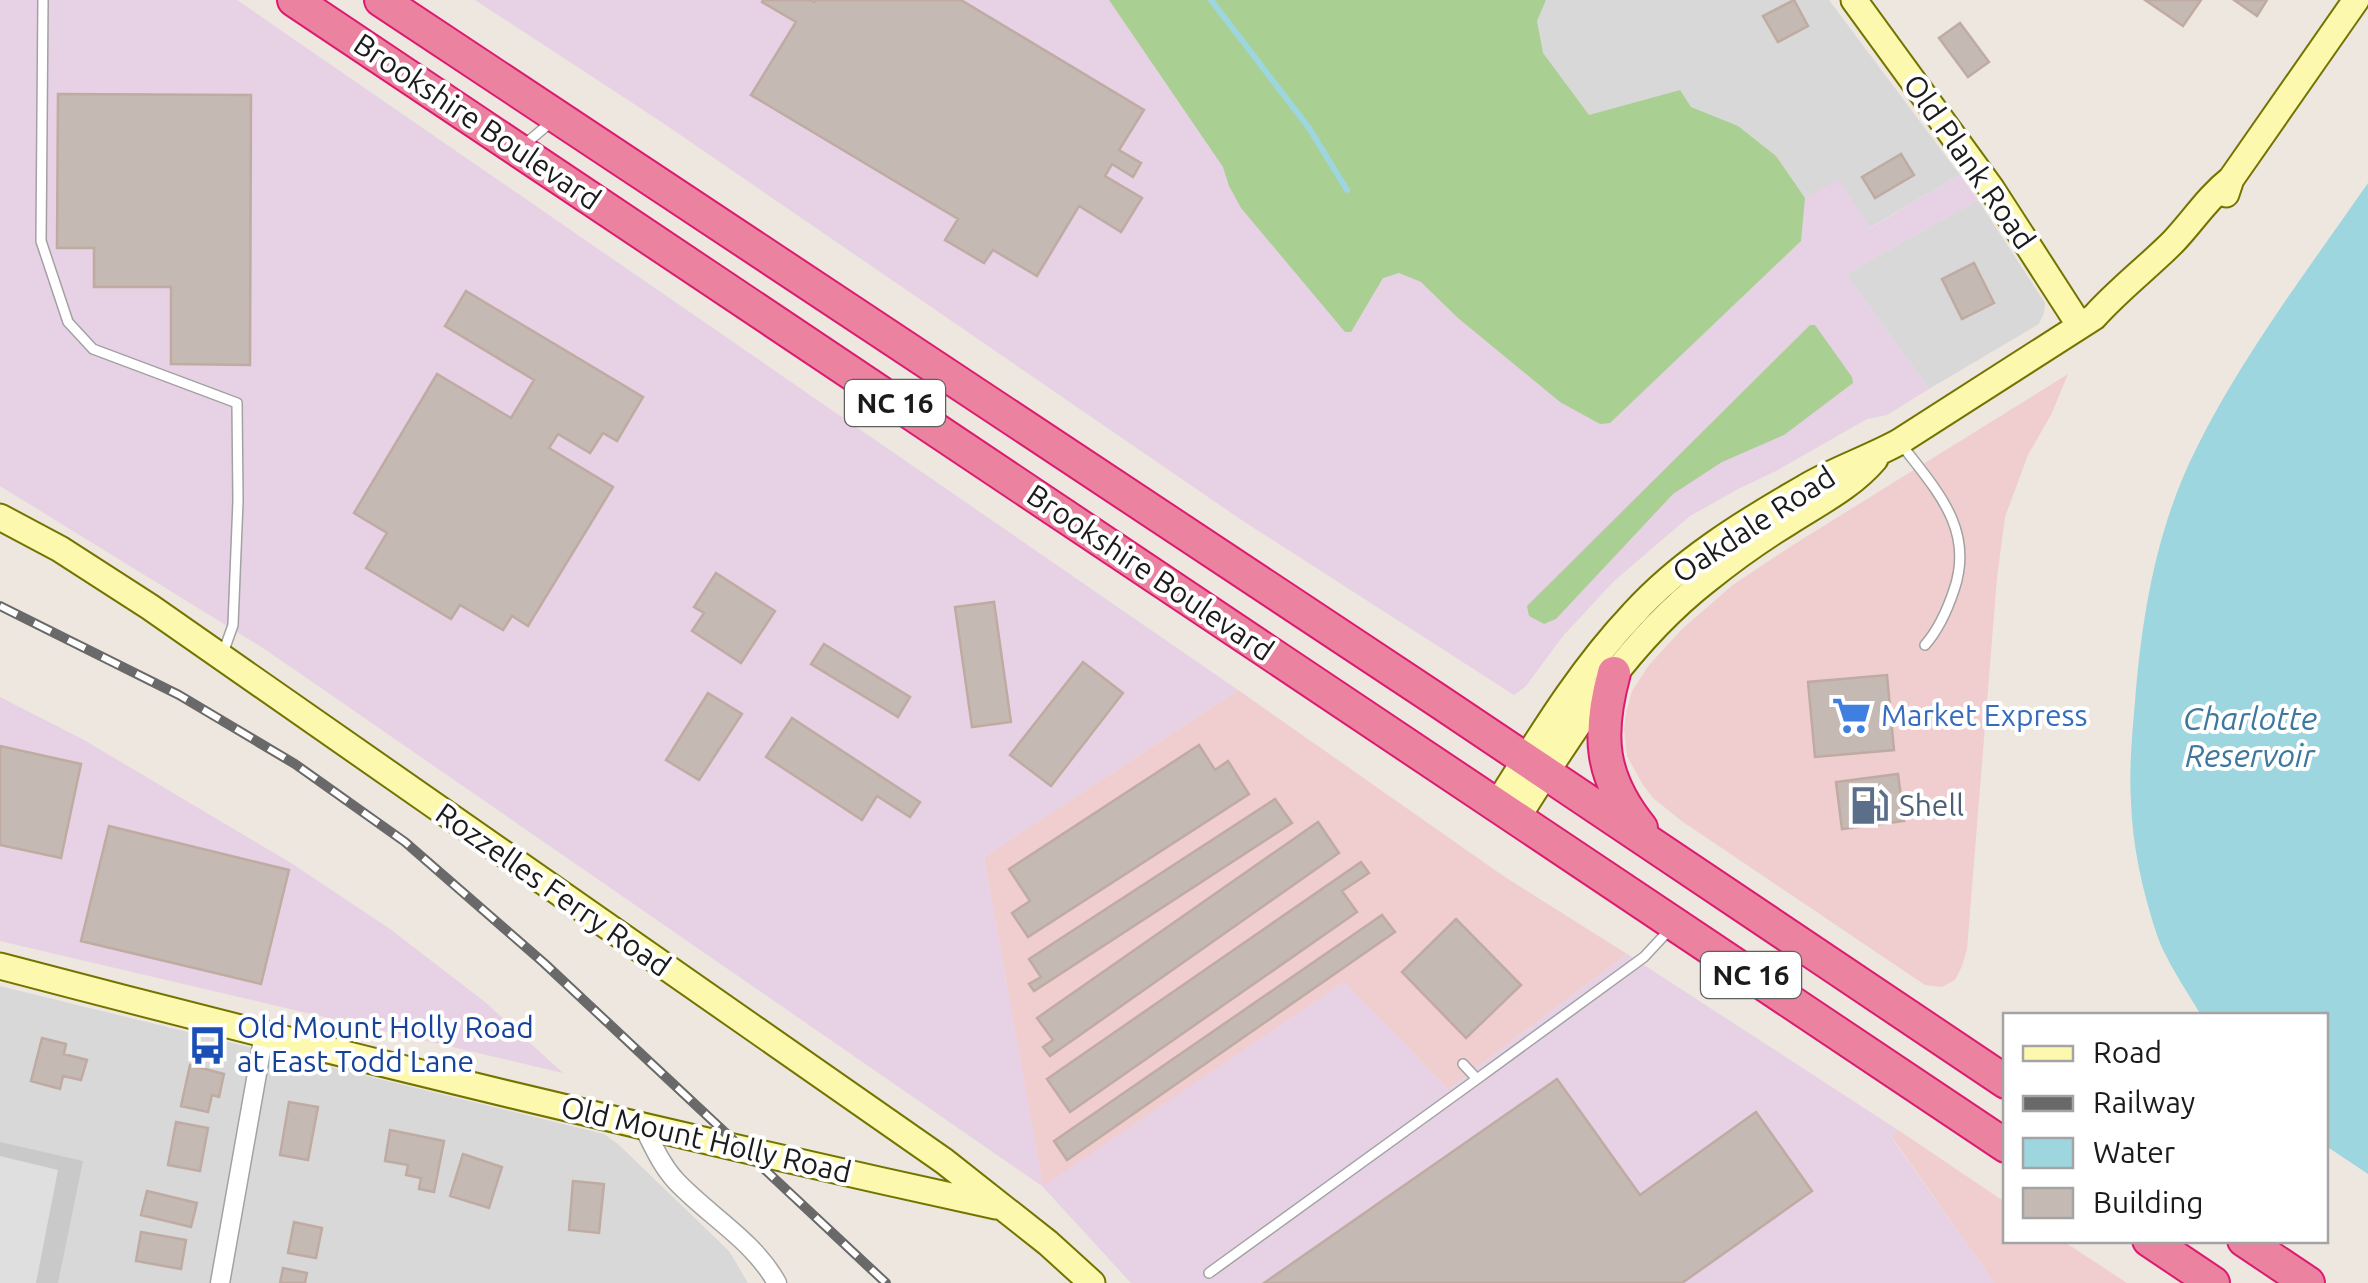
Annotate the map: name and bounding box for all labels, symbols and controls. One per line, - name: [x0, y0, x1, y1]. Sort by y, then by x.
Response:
- street label: Brookshire Boulevard: [348, 26, 607, 216]
- street label: Old Plank Road: [1897, 68, 2043, 255]
- road number: NC 16: [845, 380, 945, 426]
- street label: Oakdale Road: [1666, 459, 1841, 589]
- street label: Brookshire Boulevard: [1021, 477, 1280, 667]
- supermarket icon: Market Express: [1830, 695, 1872, 737]
- place label: Market Express: [1881, 698, 2088, 732]
- water label: Charlotte Reservoir: [2183, 700, 2317, 773]
- fuel station icon: Shell: [1848, 785, 1890, 827]
- place label: Shell: [1899, 788, 1964, 822]
- street label: Rozzelles Ferry Road: [430, 795, 677, 983]
- road number: NC 16: [1701, 952, 1801, 998]
- place label: Old Mount Holly Road at East Todd Lane: [237, 1010, 534, 1078]
- legend: [2003, 1013, 2328, 1243]
- bus stop icon: Old Mount Holly Road at East Todd Lane: [186, 1024, 228, 1066]
- text: Road: [2093, 1035, 2162, 1069]
- text: Railway: [2093, 1085, 2195, 1119]
- street label: Old Mount Holly Road: [558, 1089, 855, 1189]
- text: Water: [2093, 1135, 2176, 1169]
- text: Building: [2093, 1185, 2204, 1219]

